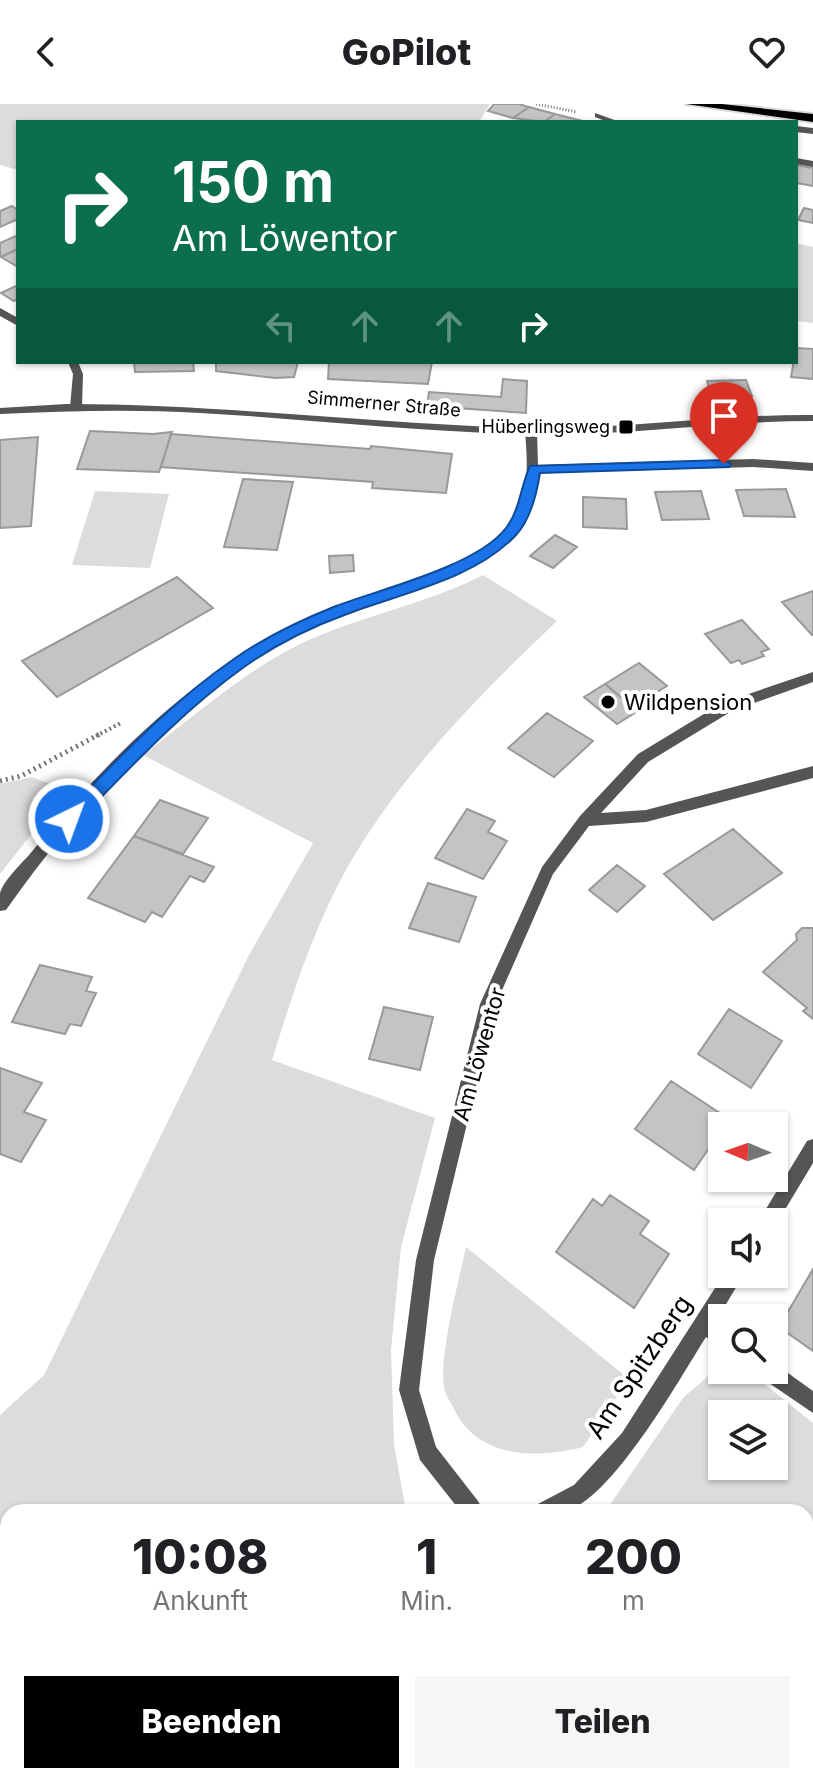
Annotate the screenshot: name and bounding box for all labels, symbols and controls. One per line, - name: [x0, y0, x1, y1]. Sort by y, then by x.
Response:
- icon: back: [24, 30, 68, 74]
- text: GoPilot: [342, 30, 471, 74]
- icon: heart: [745, 30, 789, 74]
- text: 150 m: [172, 148, 334, 216]
- icon: right: [40, 152, 144, 256]
- text: Am Löwentor: [172, 216, 397, 260]
- icon: left: [259, 304, 303, 348]
- icon: ahead: [343, 304, 387, 348]
- icon: ahead: [427, 304, 471, 348]
- icon: right: [511, 304, 555, 348]
- pin: [690, 382, 758, 464]
- street label: Simmerner Straße: [306, 386, 462, 421]
- icon: arrive: [702, 394, 746, 438]
- place label: Hüberlingsweg: [482, 416, 610, 437]
- marker: Hüberlingsweg: [617, 418, 635, 436]
- place label: Wildpension: [624, 689, 752, 715]
- marker: Wildpension: [599, 693, 617, 711]
- position arrow: [27, 777, 111, 861]
- street label: Am Löwentor: [448, 984, 510, 1124]
- north arrow: [708, 1112, 788, 1192]
- map controls: [708, 1112, 788, 1480]
- button: sound: [708, 1208, 788, 1288]
- street label: Am Spitzberg: [579, 1289, 698, 1444]
- button: search: [708, 1304, 788, 1384]
- button: layers: [708, 1400, 788, 1480]
- text: 10:08: [132, 1527, 268, 1586]
- text: 1: [416, 1527, 437, 1586]
- text: 200: [585, 1527, 682, 1586]
- text: Ankunft: [152, 1585, 248, 1616]
- text: Min.: [400, 1585, 453, 1616]
- text: m: [622, 1585, 645, 1616]
- button: Beenden: [24, 1676, 399, 1768]
- button: Teilen: [415, 1676, 790, 1768]

